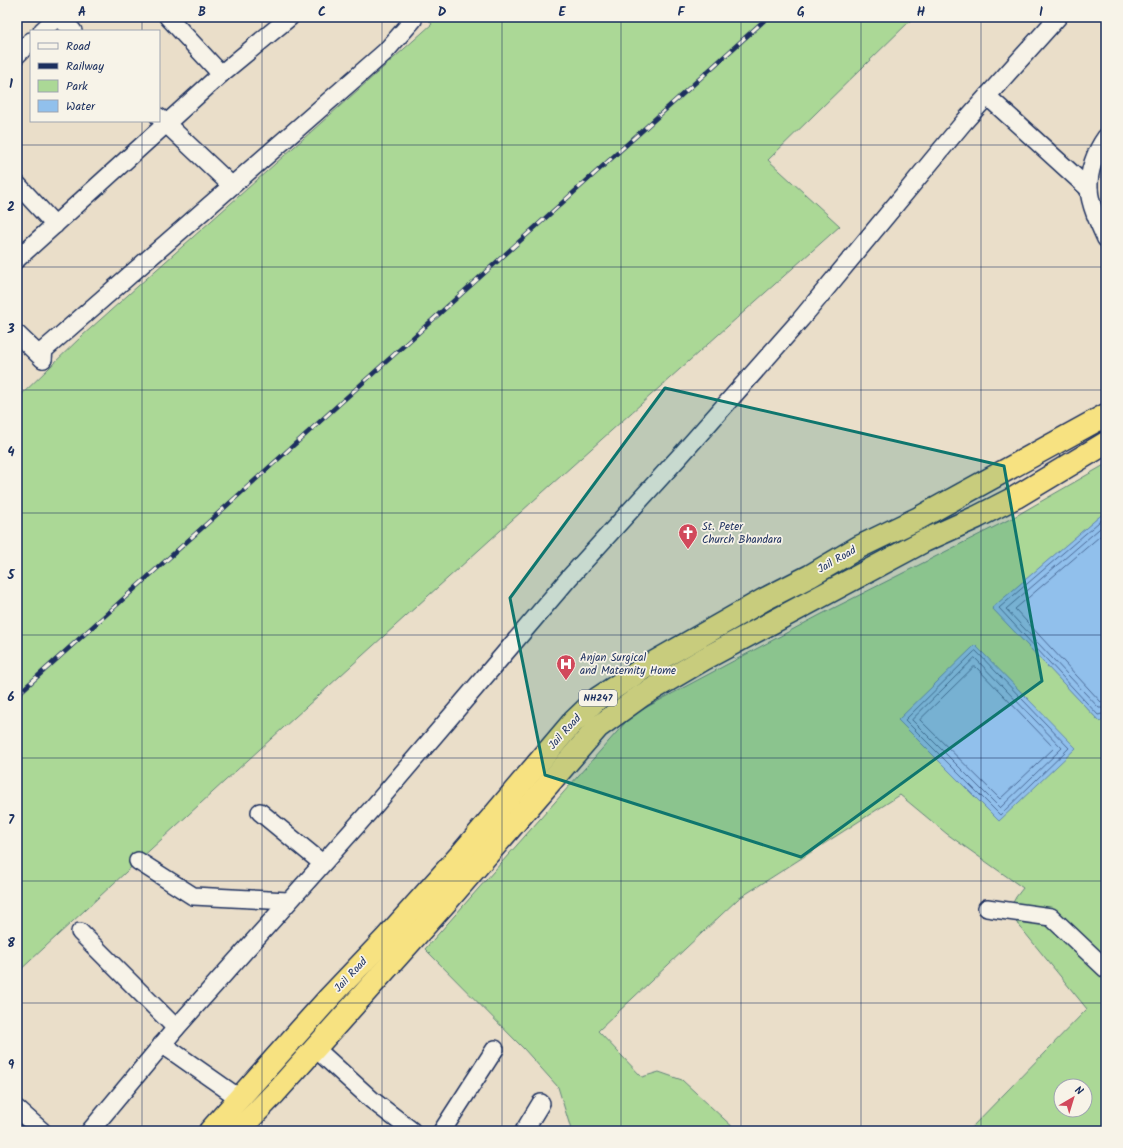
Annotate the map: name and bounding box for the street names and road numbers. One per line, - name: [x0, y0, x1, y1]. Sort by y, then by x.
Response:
- street label: Jail Road: [814, 541, 860, 578]
- road number: NH247: [579, 690, 617, 706]
- street label: Jail Road: [544, 710, 586, 754]
- street label: Jail Road: [330, 953, 372, 997]

